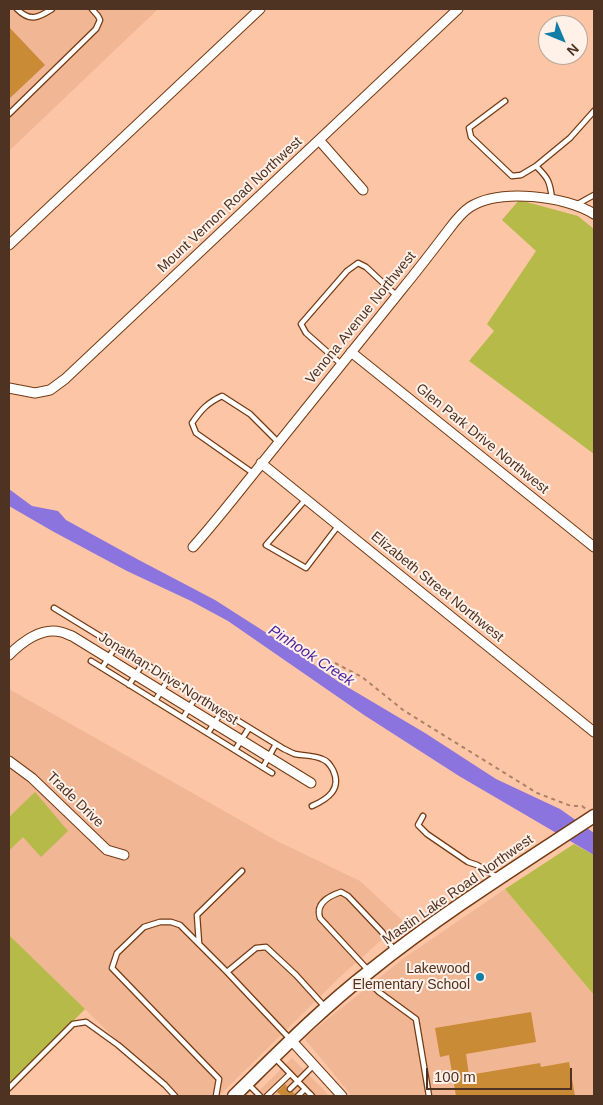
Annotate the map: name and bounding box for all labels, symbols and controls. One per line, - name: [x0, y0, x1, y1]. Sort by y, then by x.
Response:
- north arrow: [538, 15, 588, 65]
- text: N: [564, 41, 582, 59]
- street label: Mount Vernon Road Northwest: [154, 134, 306, 276]
- street label: Venona Avenue Northwest: [302, 248, 420, 388]
- street label: Glen Park Drive Northwest: [412, 380, 552, 498]
- street label: Elizabeth Street Northwest: [367, 528, 507, 646]
- water label: Pinhook Creek: [265, 622, 357, 690]
- street label: Jonathan Drive Northwest: [95, 629, 241, 729]
- street label: Trade Drive: [43, 769, 107, 831]
- street label: Mastin Lake Road Northwest: [380, 832, 536, 948]
- place label: Lakewood Elementary School: [352, 961, 470, 994]
- marker: Lakewood Elementary School: [474, 971, 486, 983]
- scale bar: [428, 1058, 574, 1090]
- text: 100 m: [434, 1068, 476, 1085]

